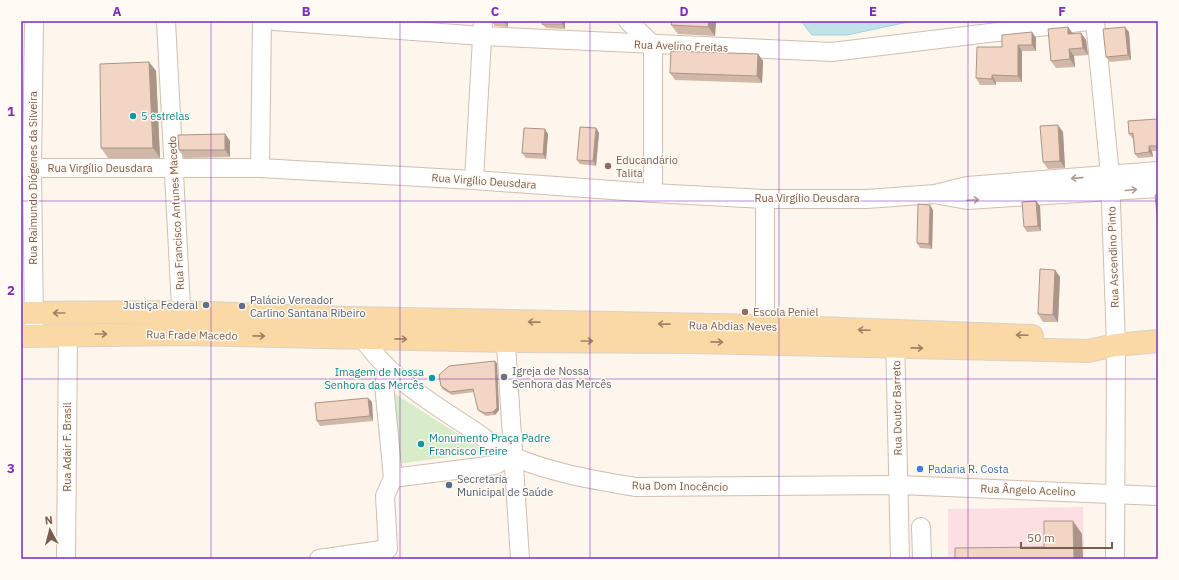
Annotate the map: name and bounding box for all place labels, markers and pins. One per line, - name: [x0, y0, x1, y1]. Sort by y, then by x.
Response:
- place label: 5 estrelas: [141, 109, 190, 123]
- marker: 5 estrelas: [128, 111, 138, 121]
- place label: Educandário Talita: [616, 153, 678, 180]
- marker: Educandário Talita: [603, 161, 613, 171]
- place label: Palácio Vereador Carlino Santana Ribeiro: [250, 293, 366, 320]
- place label: Justiça Federal: [123, 298, 198, 312]
- marker: Justiça Federal: [201, 300, 211, 310]
- marker: Palácio Vereador Carlino Santana Ribeiro: [237, 301, 247, 311]
- place label: Escola Peniel: [753, 305, 818, 319]
- marker: Escola Peniel: [740, 307, 750, 317]
- place label: Igreja de Nossa Senhora das Mercês: [512, 364, 612, 391]
- place label: Imagem de Nossa Senhora das Mercês: [324, 365, 424, 392]
- marker: Igreja de Nossa Senhora das Mercês: [499, 372, 509, 382]
- marker: Imagem de Nossa Senhora das Mercês: [427, 373, 437, 383]
- place label: Monumento Praça Padre Francisco Freire: [429, 431, 550, 458]
- marker: Monumento Praça Padre Francisco Freire: [416, 439, 426, 449]
- place label: Padaria R. Costa: [928, 462, 1009, 476]
- marker: Padaria R. Costa: [915, 464, 925, 474]
- place label: Secretaria Municipal de Saúde: [457, 472, 553, 499]
- marker: Secretaria Municipal de Saúde: [444, 480, 454, 490]

